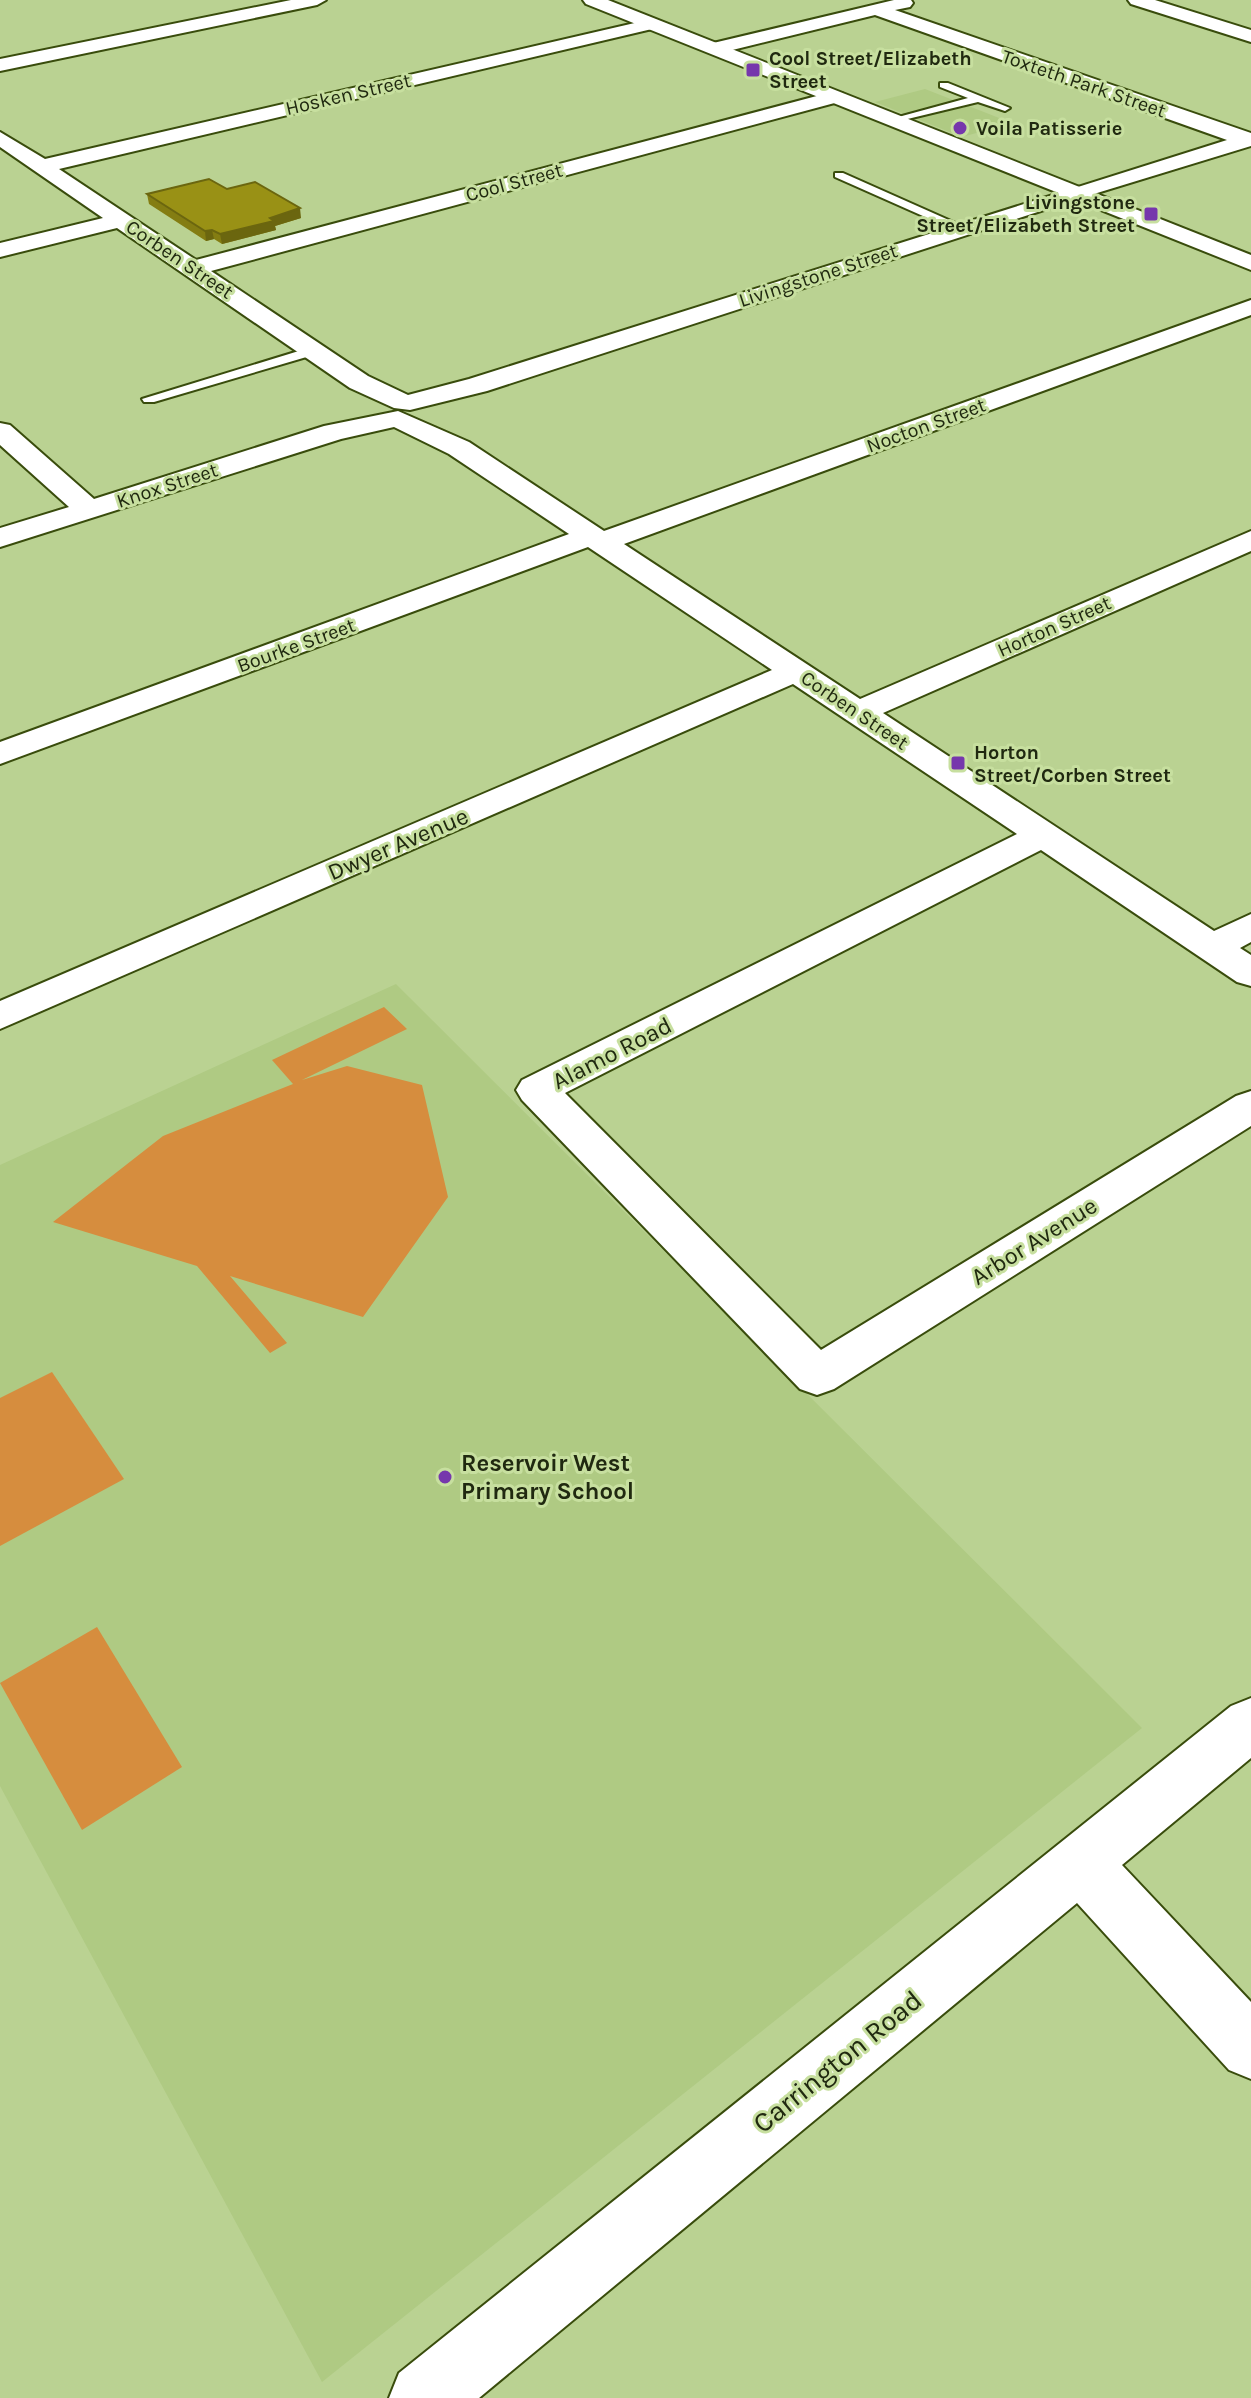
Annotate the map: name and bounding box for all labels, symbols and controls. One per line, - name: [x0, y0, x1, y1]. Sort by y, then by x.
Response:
- street label: Toxteth Park Street: [999, 45, 1169, 122]
- place label: Cool Street/Elizabeth Street: [769, 47, 972, 93]
- marker: Cool Street/Elizabeth Street: [744, 61, 762, 79]
- street label: Hosken Street: [283, 69, 414, 120]
- place label: Voila Patisserie: [976, 117, 1122, 140]
- marker: Voila Patisserie: [951, 119, 969, 137]
- street label: Cool Street: [463, 158, 566, 206]
- place label: Livingstone Street/Elizabeth Street: [916, 191, 1135, 237]
- marker: Livingstone Street/Elizabeth Street: [1142, 205, 1160, 223]
- street label: Corben Street: [122, 215, 238, 304]
- street label: Livingstone Street: [736, 239, 901, 312]
- street label: Nocton Street: [863, 393, 989, 458]
- street label: Knox Street: [114, 458, 221, 513]
- street label: Horton Street: [994, 591, 1115, 662]
- street label: Bourke Street: [234, 613, 359, 677]
- street label: Corben Street: [797, 666, 913, 755]
- place label: Horton Street/Corben Street: [974, 741, 1171, 787]
- marker: Horton Street/Corben Street: [949, 754, 967, 772]
- street label: Dwyer Avenue: [323, 802, 473, 886]
- street label: Alamo Road: [548, 1011, 676, 1095]
- street label: Arbor Avenue: [966, 1191, 1102, 1291]
- place label: Reservoir West Primary School: [461, 1449, 634, 1505]
- marker: Reservoir West Primary School: [436, 1468, 454, 1486]
- street label: Carrington Road: [746, 1983, 928, 2140]

